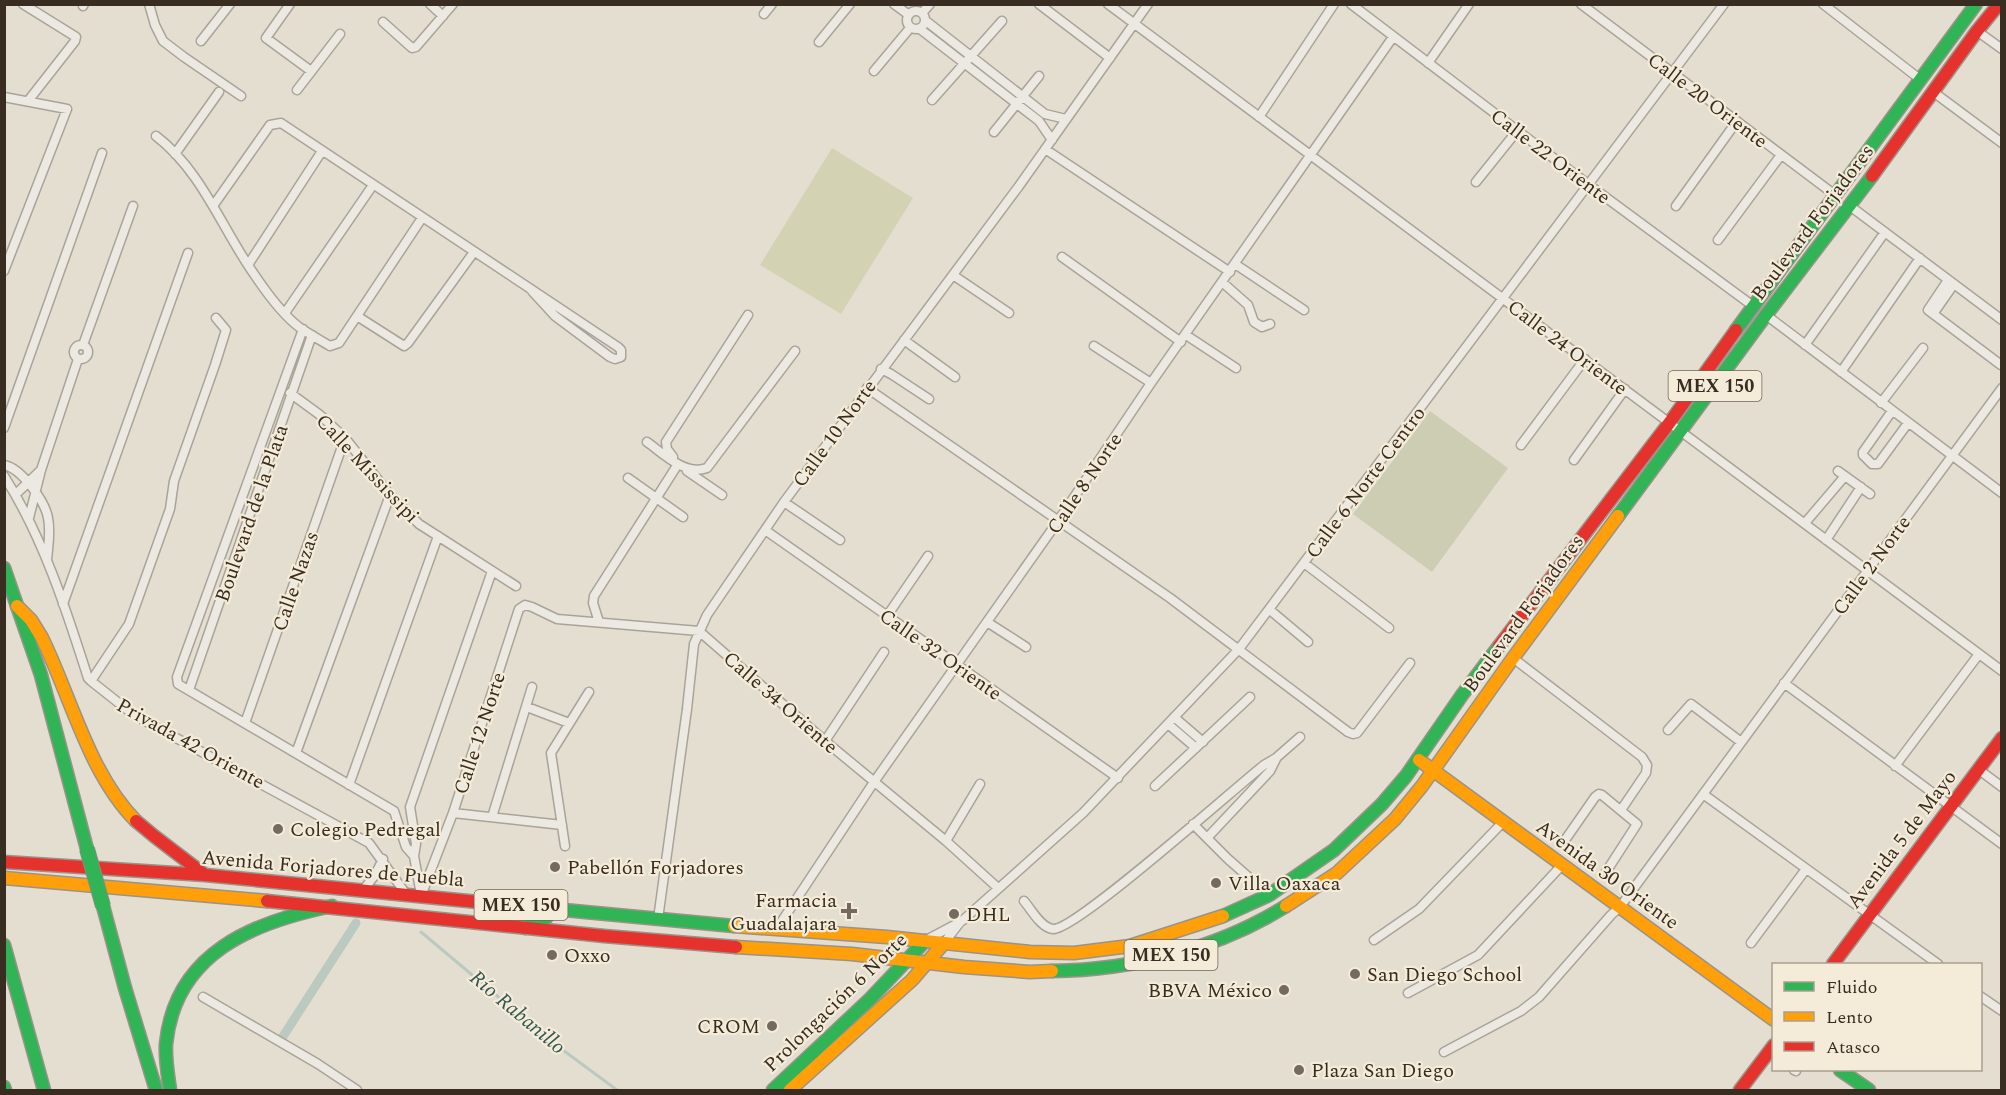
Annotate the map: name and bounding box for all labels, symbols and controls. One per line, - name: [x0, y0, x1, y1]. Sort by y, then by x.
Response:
- street label: Calle 20 Oriente: [1641, 45, 1774, 156]
- street label: Calle 22 Oriente: [1484, 101, 1617, 212]
- street label: Boulevard Forjadores: [1744, 138, 1882, 307]
- street label: Calle 24 Oriente: [1501, 292, 1634, 403]
- road number: MEX 150: [1668, 371, 1762, 401]
- street label: Calle 10 Norte: [785, 373, 884, 494]
- street label: Calle 6 Norte Centro: [1298, 400, 1433, 565]
- street label: Calle Mississipi: [308, 407, 426, 530]
- street label: Boulevard de la Plata: [207, 420, 297, 606]
- street label: Calle 8 Norte: [1040, 427, 1130, 540]
- street label: Calle 2 Norte: [1825, 509, 1918, 622]
- street label: Calle Nazas: [265, 527, 327, 635]
- street label: Boulevard Forjadores: [1456, 528, 1592, 699]
- street label: Calle 32 Oriente: [873, 601, 1008, 708]
- street label: Calle 34 Oriente: [716, 644, 845, 761]
- street label: Calle 12 Norte: [446, 668, 514, 798]
- street label: Privada 42 Oriente: [111, 691, 270, 797]
- street label: Avenida 5 de Mayo: [1839, 764, 1964, 915]
- street label: Avenida 30 Oriente: [1530, 813, 1685, 937]
- place label: Colegio Pedregal: [290, 815, 441, 845]
- marker: Colegio Pedregal: [271, 822, 285, 836]
- street label: Avenida Forjadores de Puebla: [200, 843, 466, 895]
- place label: Pabellón Forjadores: [567, 853, 744, 883]
- marker: Pabellón Forjadores: [548, 860, 562, 874]
- place label: Villa Oaxaca: [1228, 869, 1341, 899]
- marker: Villa Oaxaca: [1209, 876, 1223, 890]
- place label: Farmacia Guadalajara: [730, 886, 837, 939]
- road number: MEX 150: [474, 890, 568, 920]
- place label: DHL: [966, 900, 1010, 930]
- marker: Farmacia Guadalajara: [842, 904, 856, 918]
- marker: DHL: [947, 907, 961, 921]
- street label: Prolongación 6 Norte: [757, 926, 914, 1079]
- road number: MEX 150: [1124, 940, 1218, 970]
- place label: Oxxo: [564, 941, 611, 971]
- marker: Oxxo: [545, 948, 559, 962]
- place label: San Diego School: [1367, 960, 1522, 990]
- water label: Río Rabanillo: [462, 963, 573, 1063]
- legend: [1772, 963, 1982, 1071]
- marker: San Diego School: [1348, 967, 1362, 981]
- text: Fluido: [1826, 974, 1878, 1001]
- place label: BBVA México: [1148, 976, 1272, 1006]
- marker: BBVA México: [1277, 983, 1291, 997]
- text: Lento: [1826, 1004, 1873, 1031]
- place label: CROM: [697, 1012, 760, 1042]
- marker: CROM: [765, 1019, 779, 1033]
- text: Atasco: [1826, 1034, 1880, 1061]
- place label: Plaza San Diego: [1311, 1056, 1454, 1086]
- marker: Plaza San Diego: [1292, 1063, 1306, 1077]

